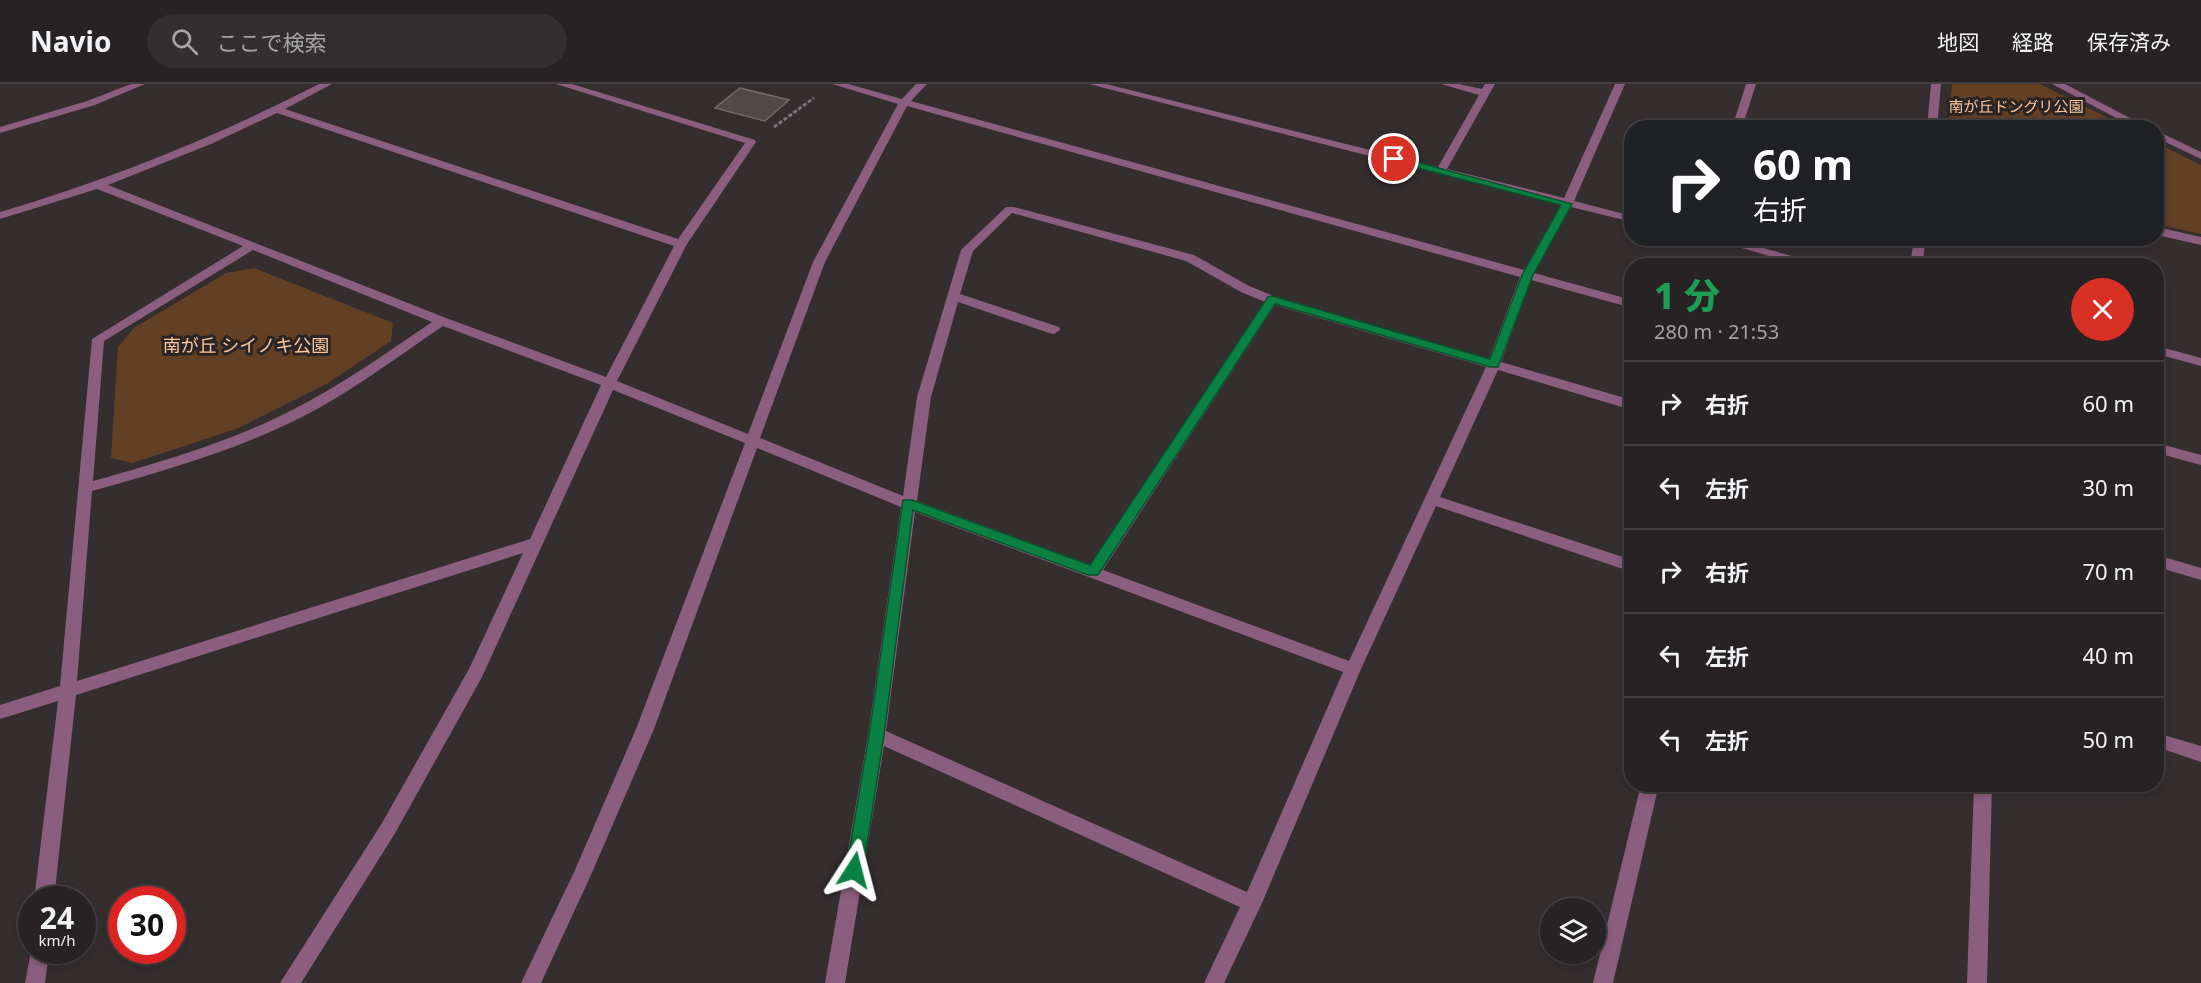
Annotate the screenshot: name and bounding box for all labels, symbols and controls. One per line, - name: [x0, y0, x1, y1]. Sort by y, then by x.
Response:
- search box: [147, 14, 567, 68]
- text: Navio: [30, 22, 111, 60]
- icon: search: [168, 25, 201, 58]
- text: ここで検索: [216, 27, 326, 57]
- text: 地図: [1937, 28, 1979, 56]
- text: 経路: [2012, 28, 2054, 56]
- text: 保存済み: [2087, 28, 2171, 56]
- park label: 南が丘ドングリ公園: [1948, 96, 2084, 116]
- pin: [1368, 133, 1419, 184]
- text: 60 m: [1753, 135, 1853, 192]
- icon: arrive: [1377, 142, 1410, 175]
- icon: right: [1654, 144, 1732, 222]
- text: 右折: [1753, 191, 1807, 228]
- text: 1 分: [1654, 271, 1720, 320]
- button: close: [2071, 278, 2134, 341]
- text: 280 m · 21:53: [1654, 318, 1779, 345]
- park label: 南が丘 シイノキ公園: [163, 333, 329, 357]
- icon: right: [1654, 387, 1687, 420]
- text: 60 m: [2083, 388, 2134, 418]
- text: 右折: [1705, 389, 1749, 419]
- icon: left: [1654, 471, 1687, 504]
- text: 30 m: [2083, 472, 2134, 502]
- text: 左折: [1705, 473, 1749, 503]
- icon: right: [1654, 555, 1687, 588]
- text: 70 m: [2083, 556, 2134, 586]
- text: 右折: [1705, 557, 1749, 587]
- icon: left: [1654, 639, 1687, 672]
- text: 40 m: [2083, 640, 2134, 670]
- text: 左折: [1705, 641, 1749, 671]
- icon: left: [1654, 723, 1687, 756]
- text: 50 m: [2083, 724, 2134, 754]
- text: 左折: [1705, 725, 1749, 755]
- position arrow: [822, 838, 886, 902]
- speed limit sign: 30: [108, 886, 186, 964]
- text: 24: [40, 897, 74, 938]
- map controls: [1540, 898, 1606, 964]
- button: layers: [1540, 898, 1606, 964]
- text: km/h: [39, 930, 75, 950]

